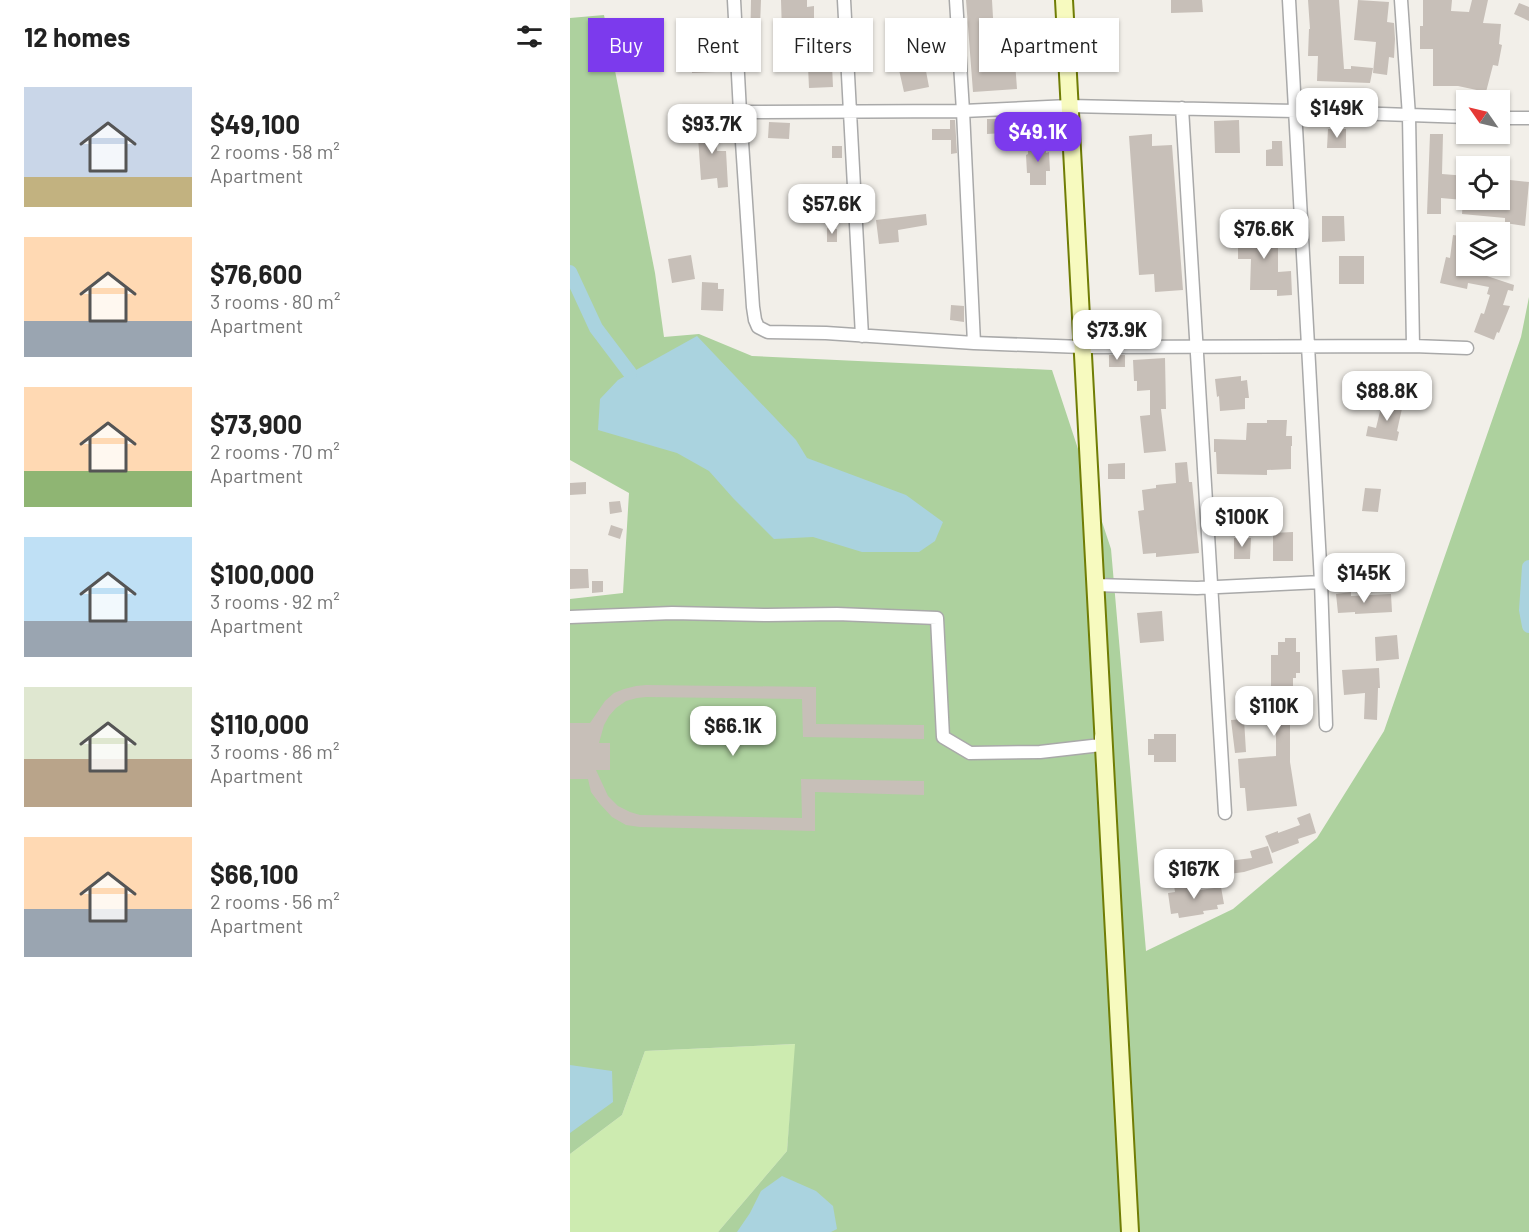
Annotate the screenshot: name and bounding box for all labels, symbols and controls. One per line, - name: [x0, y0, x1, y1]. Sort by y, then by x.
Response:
- chip: Buy: [588, 18, 664, 72]
- chip: Rent: [676, 18, 761, 72]
- chip: Filters: [773, 18, 873, 72]
- chip: New: [885, 18, 967, 72]
- chip: Apartment: [979, 18, 1119, 72]
- icon: filters: [513, 20, 546, 53]
- text: 12 homes: [24, 21, 130, 52]
- pin: $149K: [1295, 88, 1379, 139]
- north arrow: [1456, 90, 1510, 144]
- map controls: [1456, 90, 1510, 276]
- text: $149K: [1310, 95, 1364, 119]
- pin: $93.7K: [663, 104, 761, 155]
- text: $49,100: [210, 108, 300, 139]
- icon: home: [72, 111, 144, 183]
- text: $93.7K: [682, 111, 742, 135]
- pin: $49.1K: [989, 112, 1087, 163]
- text: $49.1K: [1008, 119, 1068, 143]
- text: 2 rooms · 58 m²: [210, 139, 340, 163]
- button: locate: [1456, 156, 1510, 210]
- text: Apartment: [210, 163, 303, 187]
- pin: $57.6K: [783, 184, 881, 235]
- text: $57.6K: [802, 191, 862, 215]
- pin: $76.6K: [1215, 209, 1313, 260]
- text: $76.6K: [1234, 216, 1294, 240]
- button: layers: [1456, 222, 1510, 276]
- text: $76,600: [210, 258, 302, 289]
- icon: home: [72, 261, 144, 333]
- text: 3 rooms · 80 m²: [210, 289, 340, 313]
- pin: $73.9K: [1068, 310, 1166, 361]
- text: Apartment: [210, 313, 303, 337]
- text: $73.9K: [1087, 317, 1147, 341]
- pin: $88.8K: [1338, 371, 1436, 422]
- text: $88.8K: [1356, 378, 1418, 402]
- text: $73,900: [210, 408, 302, 439]
- icon: home: [72, 411, 144, 483]
- text: 2 rooms · 70 m²: [210, 439, 340, 463]
- text: Apartment: [210, 463, 303, 487]
- pin: $100K: [1200, 497, 1284, 548]
- text: $100K: [1215, 504, 1269, 528]
- pin: $145K: [1322, 553, 1406, 604]
- text: $100,000: [210, 558, 314, 589]
- text: $145K: [1337, 560, 1391, 584]
- icon: home: [72, 561, 144, 633]
- text: 3 rooms · 92 m²: [210, 589, 340, 613]
- text: Apartment: [210, 613, 303, 637]
- pin: $110K: [1232, 686, 1316, 737]
- text: $110K: [1249, 693, 1299, 717]
- pin: $66.1K: [684, 706, 782, 757]
- text: $110,000: [210, 708, 309, 739]
- icon: home: [72, 711, 144, 783]
- text: $66.1K: [704, 713, 762, 737]
- text: 3 rooms · 86 m²: [210, 739, 339, 763]
- text: Apartment: [210, 763, 303, 787]
- pin: $167K: [1152, 849, 1236, 900]
- text: $167K: [1168, 856, 1220, 880]
- text: $66,100: [210, 858, 299, 889]
- icon: home: [72, 861, 144, 933]
- text: 2 rooms · 56 m²: [210, 889, 340, 913]
- text: Apartment: [210, 913, 303, 937]

